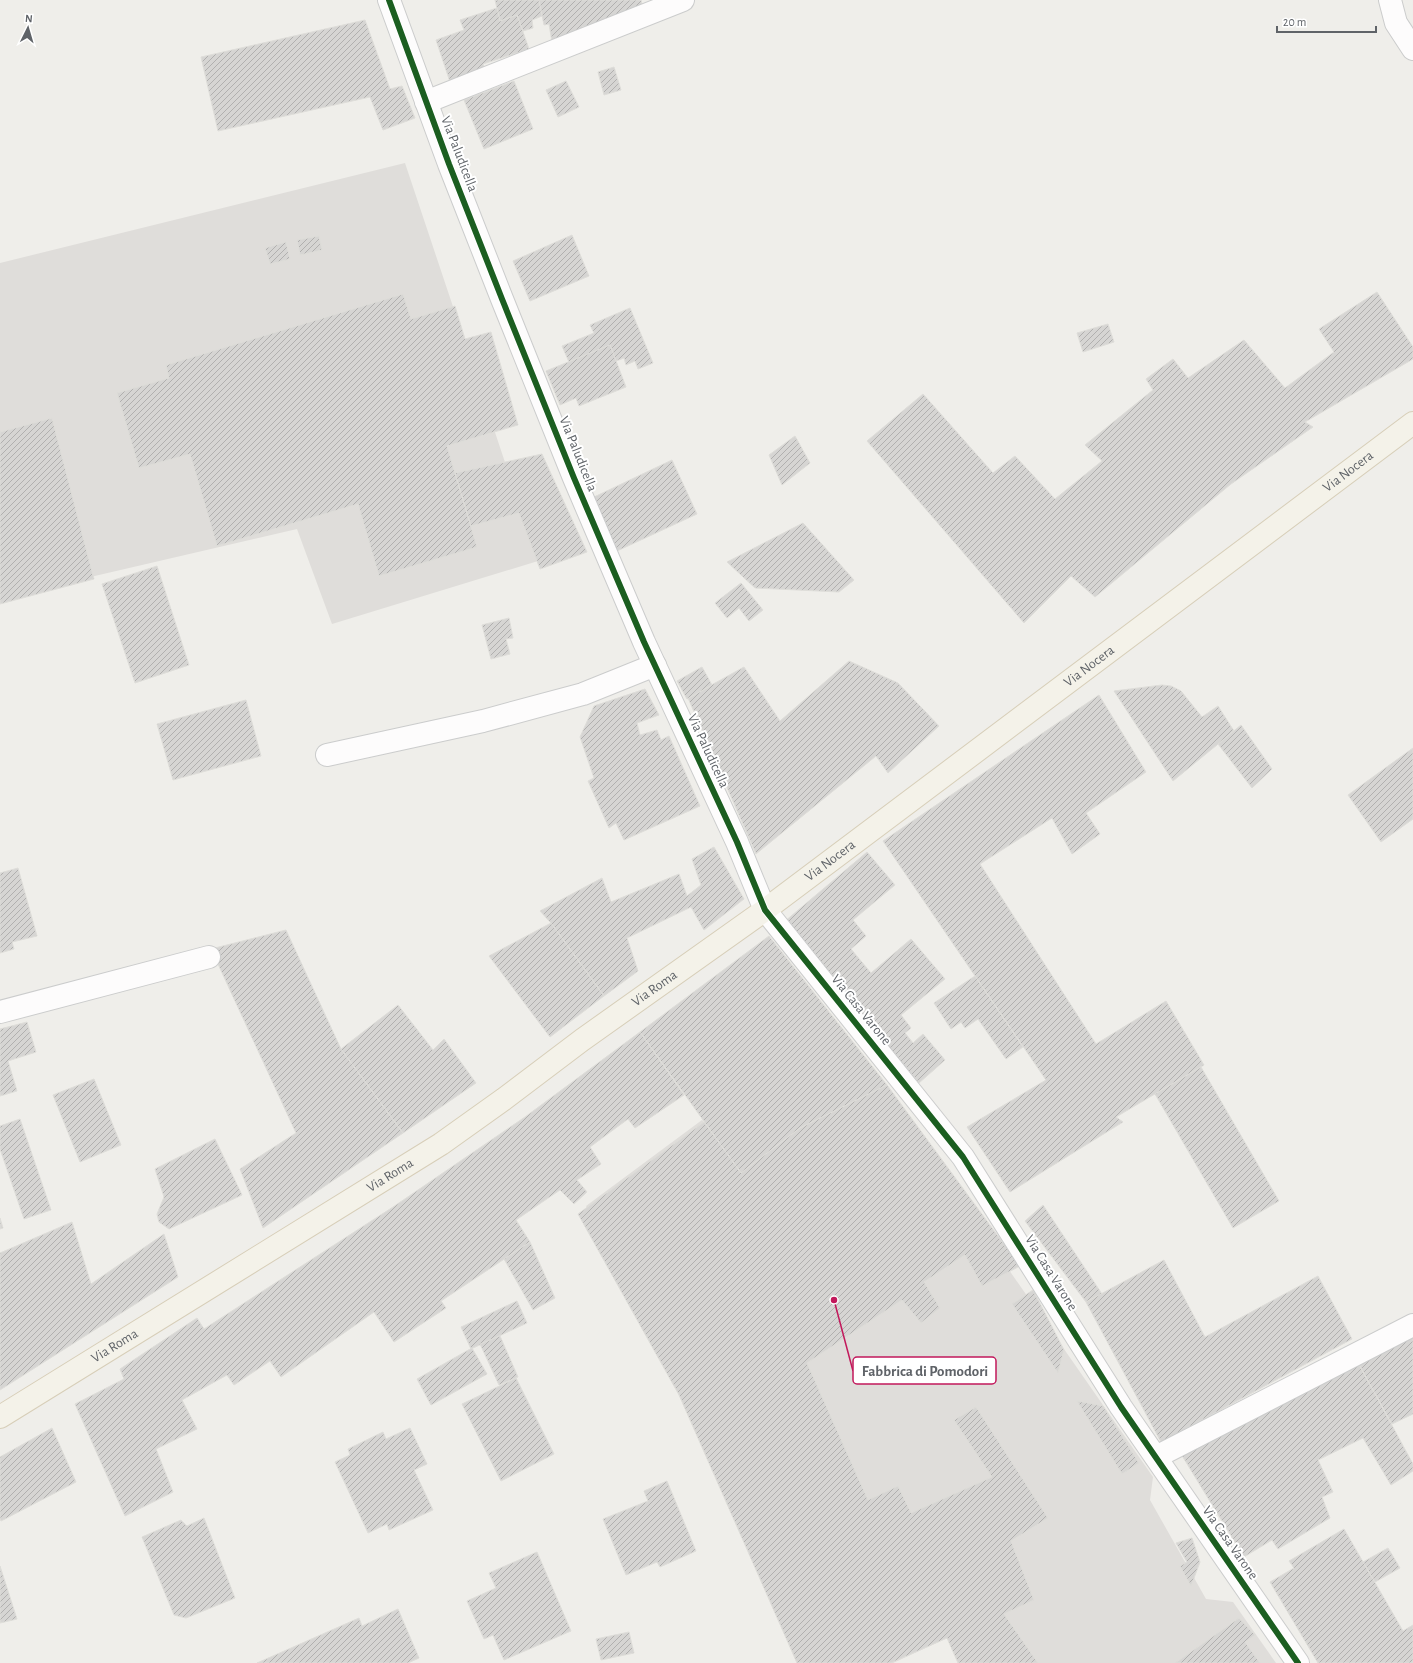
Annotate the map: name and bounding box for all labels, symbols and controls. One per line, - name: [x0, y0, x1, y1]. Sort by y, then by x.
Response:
- north arrow: [8, 8, 48, 48]
- scale bar: [1277, 8, 1376, 34]
- text: N: [25, 13, 33, 24]
- text: 20 m: [1283, 16, 1306, 28]
- street label: Via Paludicella: [438, 114, 480, 194]
- street label: Via Paludicella: [557, 414, 600, 494]
- street label: Via Nocera: [1321, 448, 1376, 495]
- street label: Via Nocera: [1061, 643, 1117, 690]
- street label: Via Paludicella: [685, 712, 731, 791]
- street label: Via Nocera: [802, 837, 858, 884]
- street label: Via Roma: [629, 967, 680, 1009]
- street label: Via Casa Varone: [828, 972, 894, 1048]
- street label: Via Roma: [365, 1156, 416, 1195]
- street label: Via Casa Varone: [1022, 1233, 1080, 1313]
- street label: Via Roma: [89, 1326, 141, 1366]
- callout: Fabbrica di Pomodori: [853, 1357, 996, 1384]
- text: Fabbrica di Pomodori: [862, 1364, 988, 1379]
- street label: Via Casa Varone: [1200, 1504, 1260, 1582]

